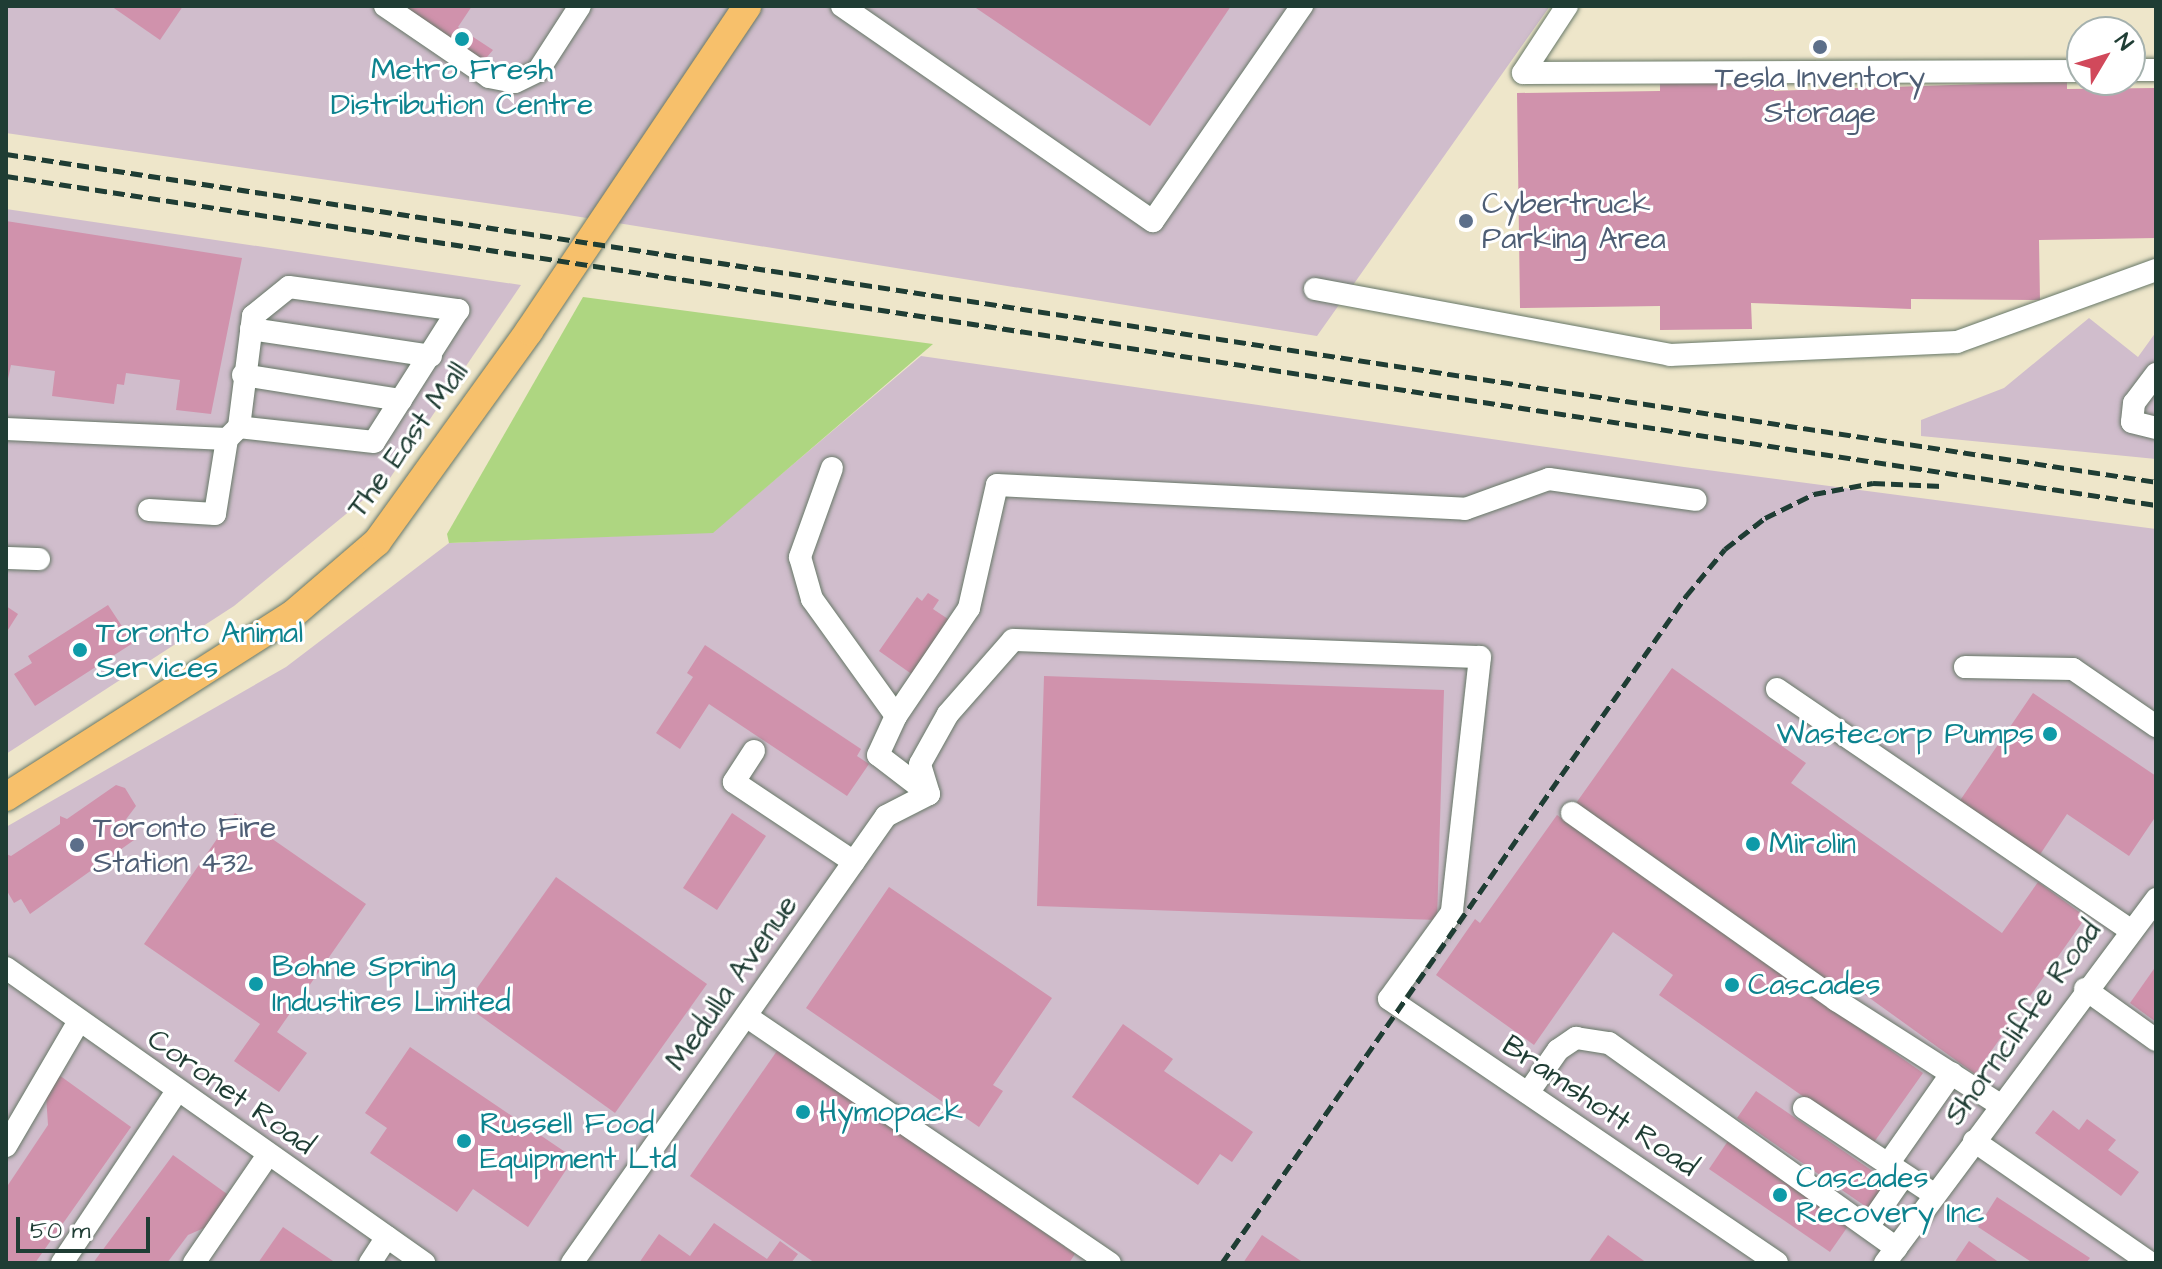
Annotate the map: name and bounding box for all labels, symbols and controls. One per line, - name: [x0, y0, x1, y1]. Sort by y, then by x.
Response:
- north arrow: [2066, 16, 2146, 96]
- text: N: [2107, 27, 2140, 57]
- marker: Metro Fresh Distribution Centre: [453, 30, 471, 48]
- marker: Tesla Inventory Storage: [1811, 38, 1829, 56]
- place label: Metro Fresh Distribution Centre: [331, 52, 593, 122]
- place label: Tesla Inventory Storage: [1715, 60, 1925, 130]
- place label: Cybertruck Parking Area: [1482, 186, 1666, 256]
- marker: Cybertruck Parking Area: [1457, 212, 1475, 230]
- street label: The East Mall: [340, 355, 476, 525]
- place label: Toronto Animal Services: [96, 615, 303, 686]
- marker: Toronto Animal Services: [71, 641, 89, 659]
- place label: Wastecorp Pumps: [1777, 716, 2034, 752]
- marker: Wastecorp Pumps: [2041, 725, 2059, 743]
- place label: Toronto Fire Station 432: [93, 810, 276, 880]
- place label: Mirolin: [1769, 826, 1856, 862]
- marker: Mirolin: [1744, 835, 1762, 853]
- marker: Toronto Fire Station 432: [68, 836, 86, 854]
- street label: Medulla Avenue: [658, 888, 806, 1078]
- street label: Shorncliffe Road: [1937, 914, 2109, 1132]
- place label: Bohne Spring Industires Limited: [272, 949, 511, 1020]
- place label: Cascades: [1748, 967, 1880, 1003]
- marker: Bohne Spring Industires Limited: [247, 975, 265, 993]
- marker: Cascades: [1723, 976, 1741, 994]
- street label: Coronet Road: [140, 1021, 322, 1163]
- street label: Bramshott Road: [1495, 1027, 1705, 1185]
- place label: Hymopack: [819, 1094, 963, 1130]
- marker: Hymopack: [794, 1103, 812, 1121]
- place label: Russell Food Equipment Ltd: [480, 1106, 677, 1176]
- marker: Russell Food Equipment Ltd: [455, 1132, 473, 1150]
- place label: Cascades Recovery Inc: [1796, 1160, 1985, 1230]
- marker: Cascades Recovery Inc: [1771, 1186, 1789, 1204]
- scale bar: [20, 1201, 154, 1251]
- text: 50 m: [30, 1214, 90, 1248]

